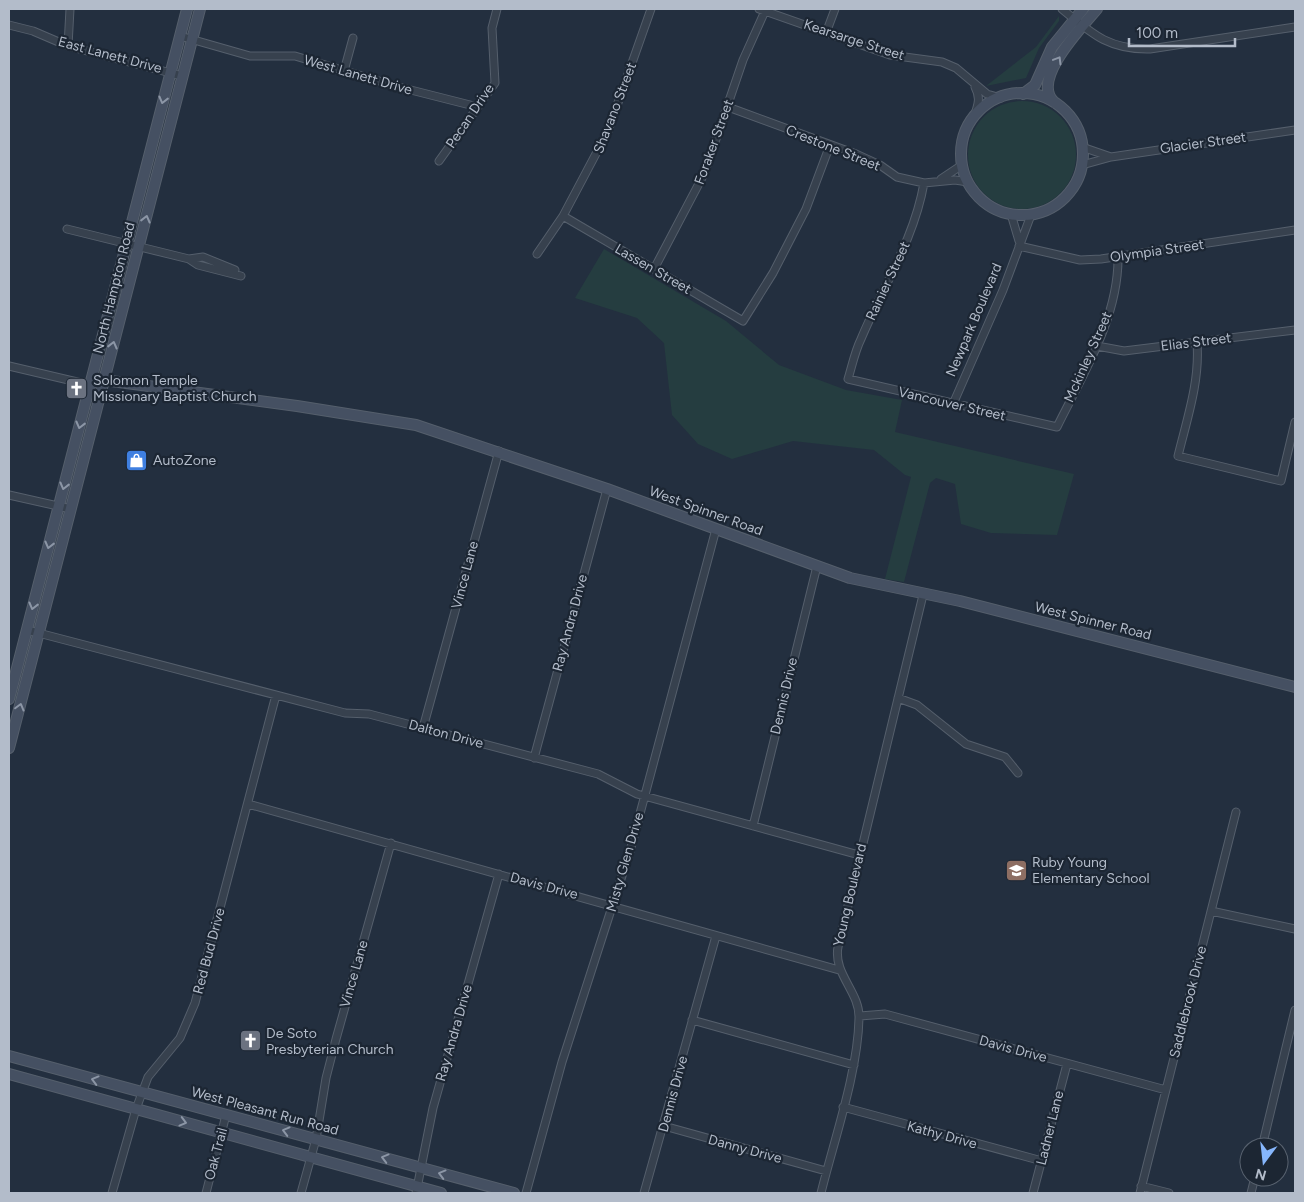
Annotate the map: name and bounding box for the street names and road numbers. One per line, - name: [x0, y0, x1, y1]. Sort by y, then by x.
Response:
- street label: Kearsarge Street: [802, 16, 906, 64]
- street label: East Lanett Drive: [56, 33, 164, 77]
- street label: West Lanett Drive: [302, 51, 415, 99]
- street label: Shavano Street: [590, 60, 640, 156]
- street label: Pecan Drive: [442, 80, 498, 151]
- street label: Foraker Street: [691, 97, 737, 187]
- street label: Crestone Street: [783, 121, 883, 175]
- street label: Glacier Street: [1159, 129, 1247, 157]
- street label: North Hampton Road: [89, 220, 139, 356]
- street label: Olympia Street: [1109, 236, 1205, 266]
- street label: Rainier Street: [862, 239, 914, 323]
- street label: Lassen Street: [612, 240, 694, 298]
- street label: Newpark Boulevard: [942, 261, 1006, 379]
- street label: Mckinley Street: [1060, 309, 1116, 405]
- street label: Elias Street: [1160, 329, 1232, 355]
- street label: Vancouver Street: [897, 383, 1007, 425]
- street label: West Spinner Road: [647, 483, 765, 539]
- street label: Vince Lane: [448, 539, 482, 611]
- street label: Ray Andra Drive: [549, 572, 591, 673]
- street label: West Spinner Road: [1033, 598, 1153, 644]
- street label: Dennis Drive: [767, 656, 801, 736]
- street label: Dalton Drive: [407, 716, 486, 752]
- street label: Misty Glen Drive: [603, 810, 647, 914]
- street label: Young Boulevard: [830, 842, 870, 948]
- street label: Davis Drive: [508, 869, 580, 903]
- street label: Red Bud Drive: [189, 906, 229, 996]
- street label: Vince Lane: [336, 938, 372, 1010]
- street label: Saddlebrook Drive: [1166, 944, 1210, 1060]
- street label: Ray Andra Drive: [432, 982, 476, 1083]
- street label: Davis Drive: [977, 1032, 1049, 1066]
- street label: Dennis Drive: [655, 1054, 691, 1134]
- street label: West Pleasant Run Road: [189, 1083, 341, 1139]
- street label: Ladner Lane: [1033, 1089, 1068, 1167]
- street label: Kathy Drive: [905, 1118, 979, 1153]
- street label: Oak Trail: [201, 1126, 231, 1182]
- street label: Danny Drive: [706, 1131, 784, 1167]

